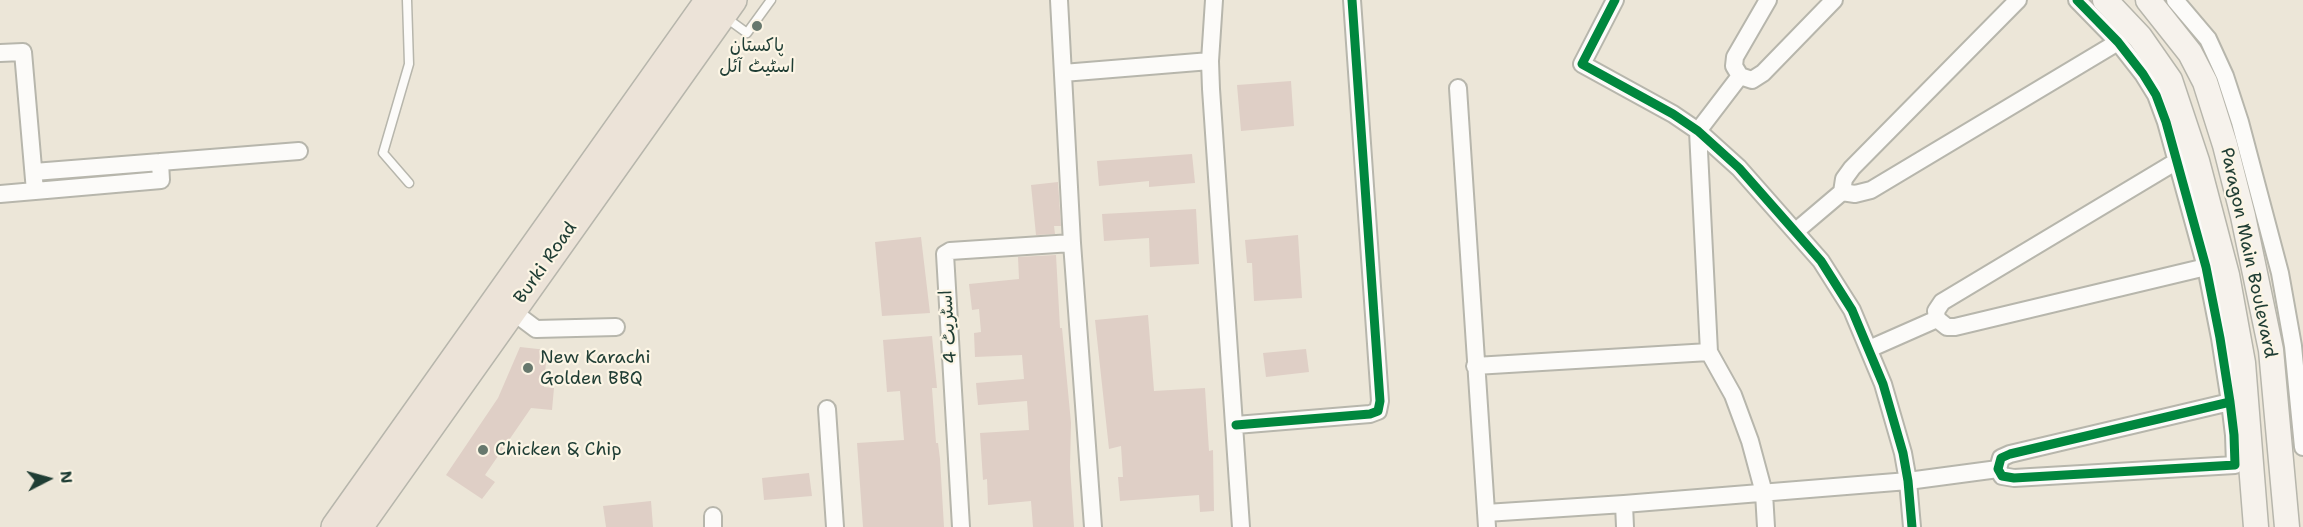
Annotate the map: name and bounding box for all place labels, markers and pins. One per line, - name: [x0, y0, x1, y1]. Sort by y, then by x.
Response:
- marker: پاکستان اسٹیٹ آئل: [750, 19, 764, 33]
- place label: پاکستان اسٹیٹ آئل: [719, 35, 795, 78]
- place label: New Karachi Golden BBQ: [540, 347, 651, 389]
- marker: New Karachi Golden BBQ: [521, 361, 535, 375]
- place label: Chicken & Chip: [495, 439, 622, 461]
- marker: Chicken & Chip: [476, 443, 490, 457]

